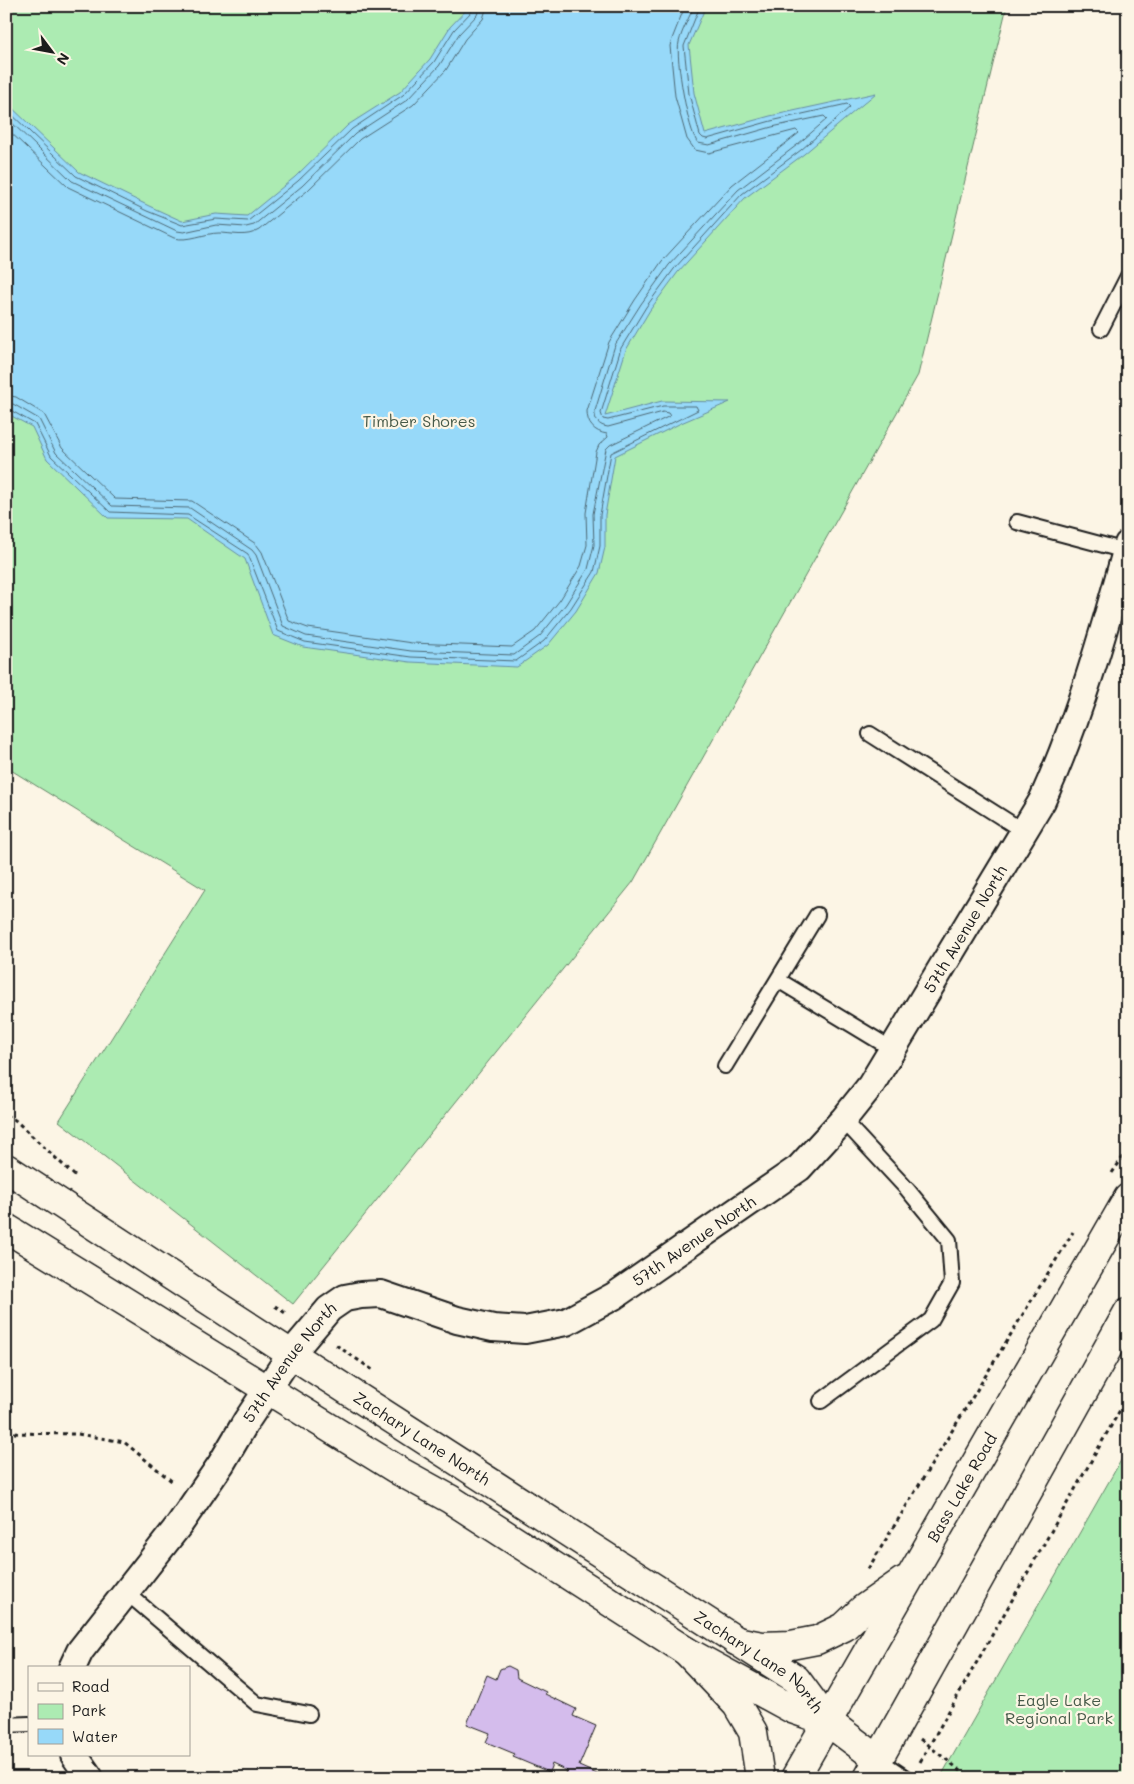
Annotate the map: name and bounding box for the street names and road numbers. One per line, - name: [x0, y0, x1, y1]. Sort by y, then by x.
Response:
- street label: 57th Avenue North: [918, 861, 1011, 996]
- street label: 57th Avenue North: [628, 1190, 759, 1290]
- street label: 57th Avenue North: [237, 1296, 340, 1426]
- street label: Zachary Lane North: [350, 1386, 494, 1490]
- street label: Bass Lake Road: [922, 1429, 1001, 1546]
- street label: Zachary Lane North: [690, 1605, 828, 1717]

